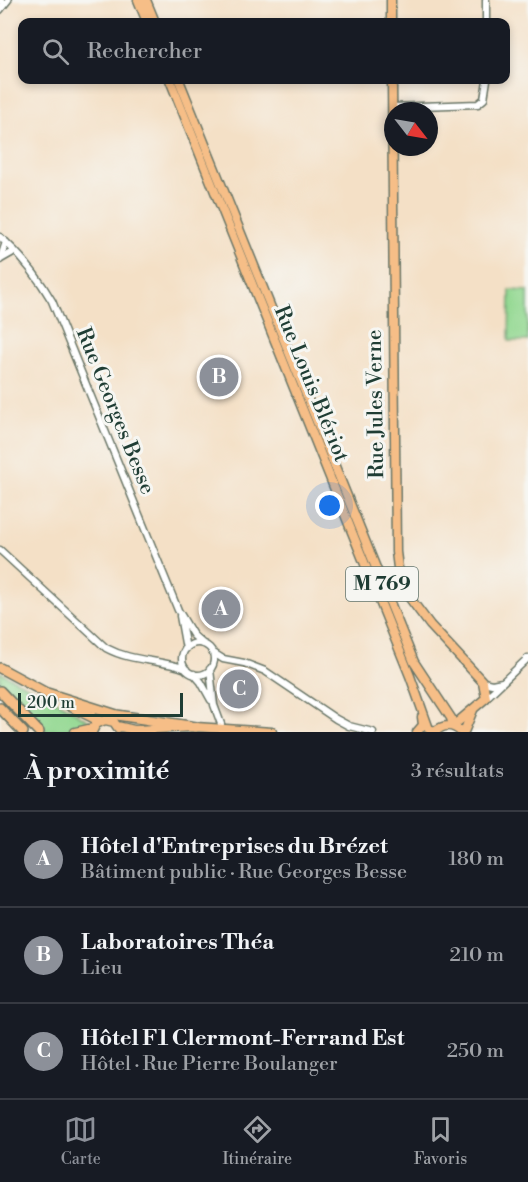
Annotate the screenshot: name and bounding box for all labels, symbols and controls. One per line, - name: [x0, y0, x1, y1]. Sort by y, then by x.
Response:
- search box: [18, 18, 510, 84]
- icon: search: [39, 35, 72, 68]
- text: Rechercher: [87, 38, 202, 65]
- north arrow: [384, 102, 438, 156]
- street label: Rue Louis Blériot: [268, 302, 354, 467]
- street label: Rue Georges Besse: [70, 324, 160, 498]
- street label: Rue Jules Verne: [362, 329, 390, 479]
- pin: B: [200, 354, 238, 400]
- your location: [315, 491, 344, 520]
- road number: M 769: [346, 567, 418, 601]
- pin: A: [202, 586, 240, 632]
- pin: C: [220, 666, 258, 712]
- scale bar: [18, 690, 183, 718]
- text: 200 m: [27, 693, 75, 713]
- text: À proximité: [24, 755, 169, 787]
- text: 3 résultats: [411, 759, 504, 784]
- text: Hôtel d'Entreprises du Brézet: [81, 833, 388, 860]
- text: A: [36, 847, 51, 872]
- text: 180 m: [449, 847, 504, 872]
- text: Bâtiment public · Rue Georges Besse: [81, 860, 407, 885]
- text: Laboratoires Théa: [81, 929, 274, 956]
- text: B: [36, 943, 51, 968]
- text: 210 m: [449, 943, 504, 968]
- text: Lieu: [81, 956, 122, 981]
- text: Hôtel F1 Clermont-Ferrand Est: [81, 1025, 404, 1052]
- text: C: [36, 1039, 51, 1064]
- text: 250 m: [447, 1039, 504, 1064]
- text: Hôtel · Rue Pierre Boulanger: [81, 1052, 338, 1077]
- tab: Carte: [61, 1113, 101, 1169]
- tab: Itinéraire: [222, 1113, 292, 1169]
- tab: Favoris: [414, 1113, 467, 1169]

